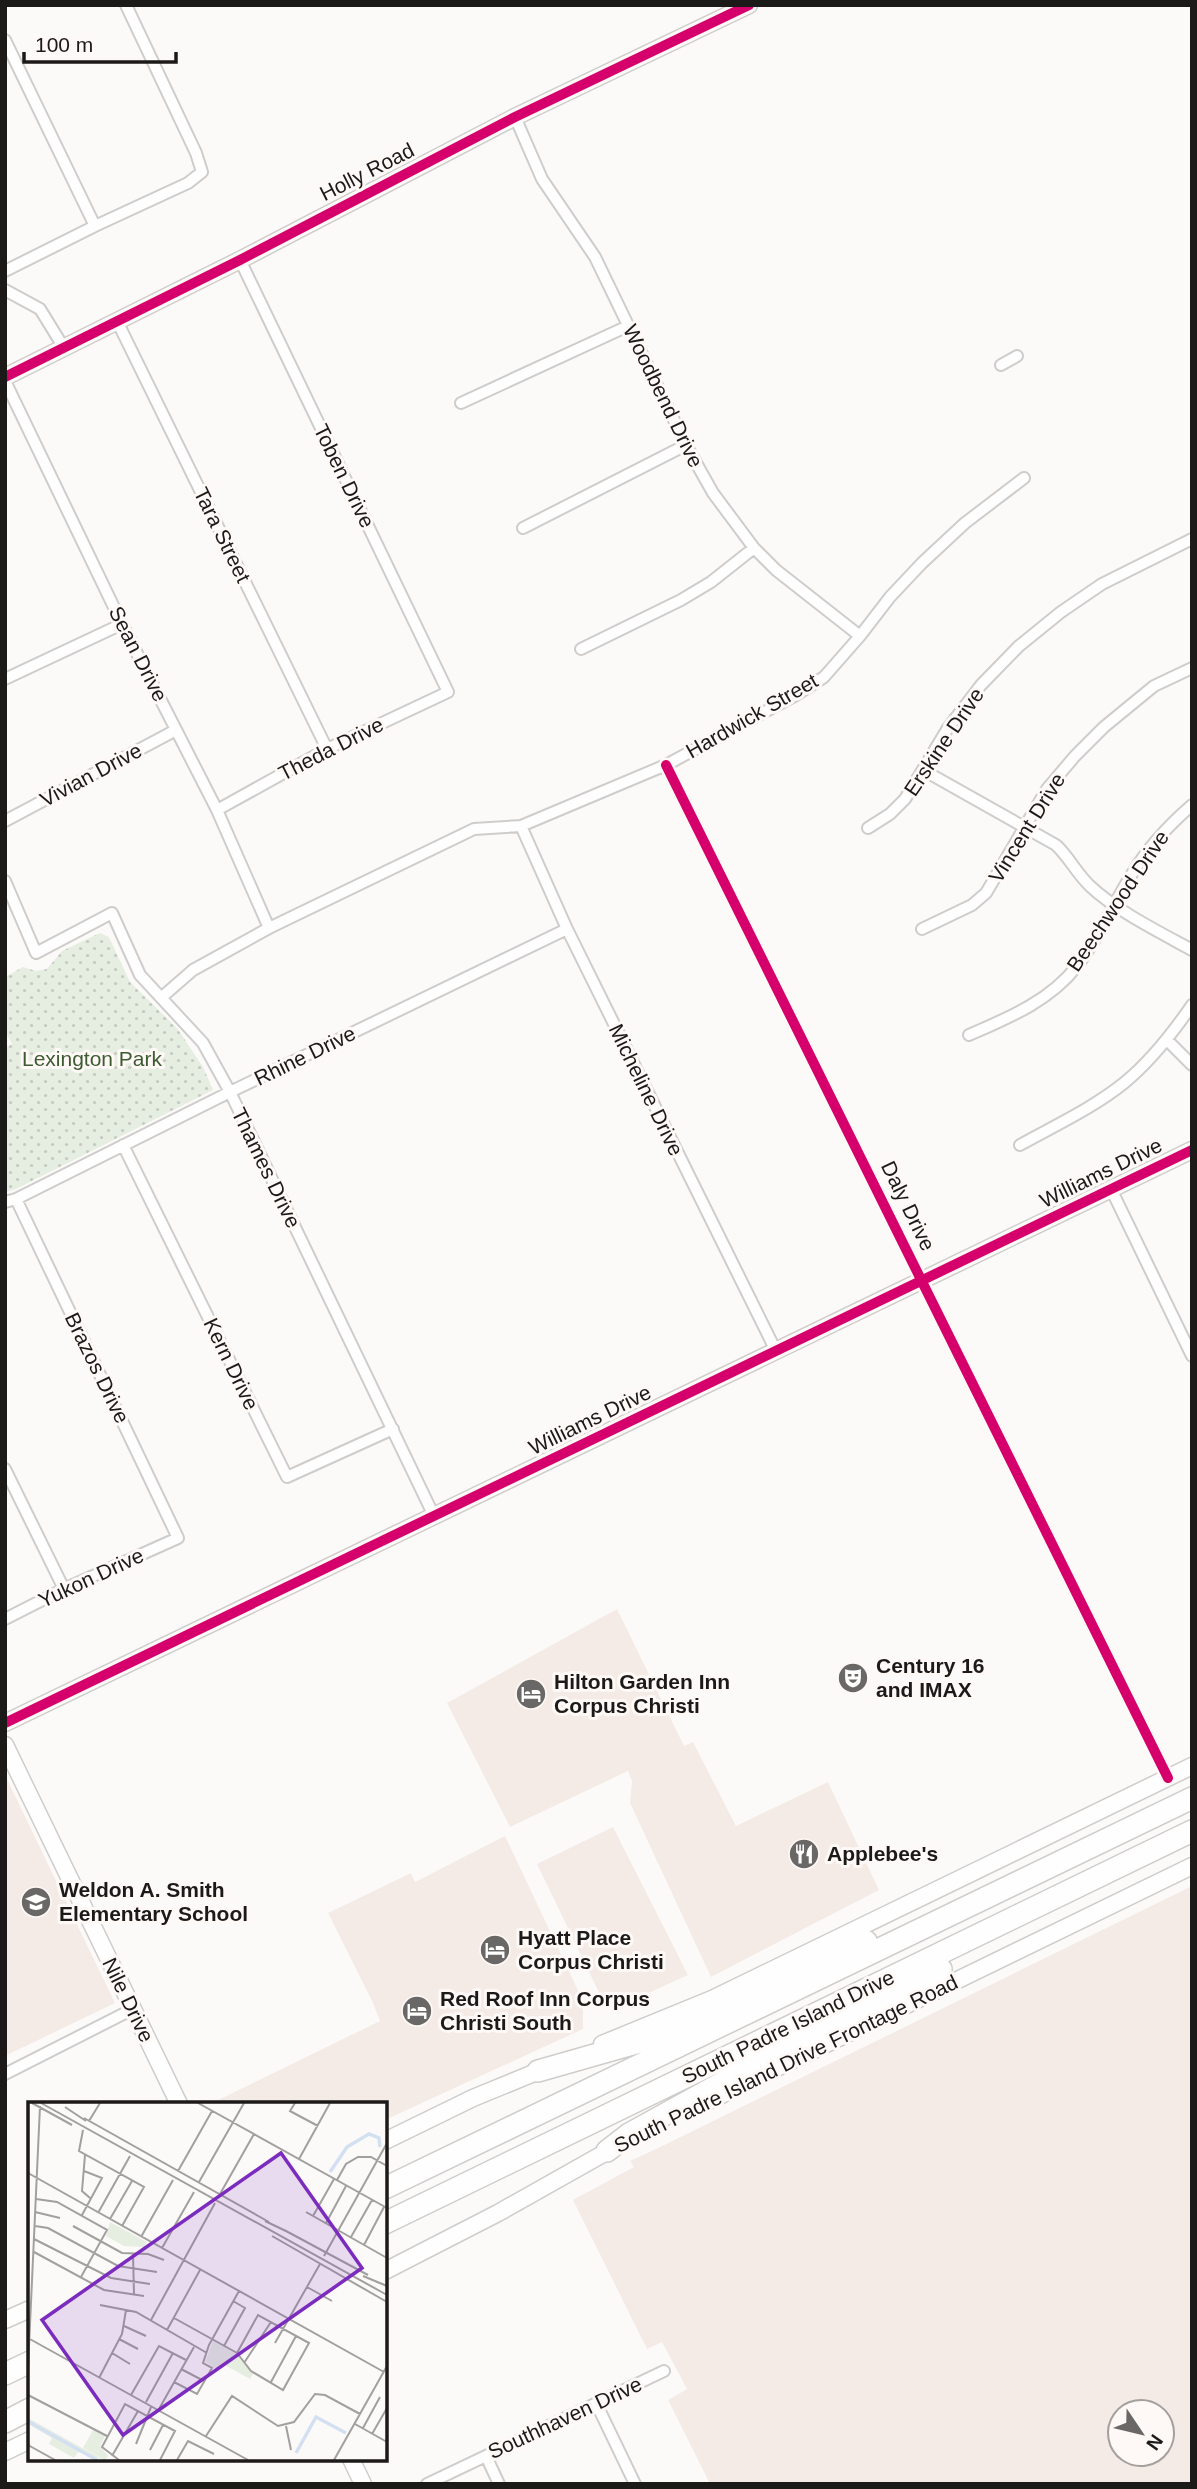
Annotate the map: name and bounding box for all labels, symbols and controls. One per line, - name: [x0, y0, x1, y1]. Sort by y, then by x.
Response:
- scale bar: [24, 21, 177, 65]
- text: 100 m: [35, 33, 93, 56]
- street label: Holly Road: [316, 138, 418, 205]
- street label: Woodbend Drive: [619, 321, 708, 471]
- street label: Toben Drive: [310, 420, 379, 531]
- street label: Tara Street: [190, 484, 255, 586]
- street label: Sean Drive: [105, 602, 172, 705]
- street label: Hardwick Street: [682, 668, 822, 763]
- street label: Erskine Drive: [899, 684, 988, 800]
- street label: Theda Drive: [275, 712, 387, 785]
- street label: Vivian Drive: [36, 738, 145, 811]
- street label: Vincent Drive: [984, 769, 1069, 887]
- street label: Beechwood Drive: [1062, 826, 1173, 975]
- street label: Micheline Drive: [605, 1020, 688, 1159]
- street label: Rhine Drive: [250, 1021, 359, 1090]
- park label: Lexington Park: [22, 1047, 163, 1070]
- street label: Thames Drive: [227, 1104, 305, 1232]
- street label: Williams Drive: [1036, 1133, 1166, 1212]
- street label: Daly Drive: [877, 1157, 940, 1254]
- street label: Brazos Drive: [61, 1309, 134, 1427]
- street label: Kern Drive: [199, 1314, 264, 1413]
- street label: Williams Drive: [525, 1380, 655, 1459]
- street label: Yukon Drive: [35, 1543, 147, 1612]
- place label: Century 16 and IMAX: [876, 1654, 985, 1701]
- theatre icon: Century 16 and IMAX: [836, 1661, 870, 1695]
- place label: Hilton Garden Inn Corpus Christi: [554, 1670, 730, 1717]
- hotel icon: Hilton Garden Inn Corpus Christi: [514, 1677, 548, 1711]
- restaurant icon: Applebee's: [787, 1837, 821, 1871]
- place label: Applebee's: [827, 1842, 938, 1865]
- place label: Weldon A. Smith Elementary School: [59, 1878, 248, 1925]
- school or university icon: Weldon A. Smith Elementary School: [19, 1885, 53, 1919]
- place label: Hyatt Place Corpus Christi: [518, 1926, 664, 1973]
- hotel icon: Hyatt Place Corpus Christi: [478, 1933, 512, 1967]
- street label: Nile Drive: [98, 1954, 159, 2046]
- street label: South Padre Island Drive: [678, 1965, 898, 2088]
- street label: South Padre Island Drive Frontage Road: [610, 1970, 961, 2157]
- place label: Red Roof Inn Corpus Christi South: [440, 1987, 650, 2034]
- hotel icon: Red Roof Inn Corpus Christi South: [400, 1994, 434, 2028]
- inset map: [28, 2102, 387, 2461]
- street label: Southhaven Drive: [484, 2372, 645, 2463]
- north arrow: [1106, 2398, 1176, 2468]
- text: N: [1142, 2431, 1167, 2454]

